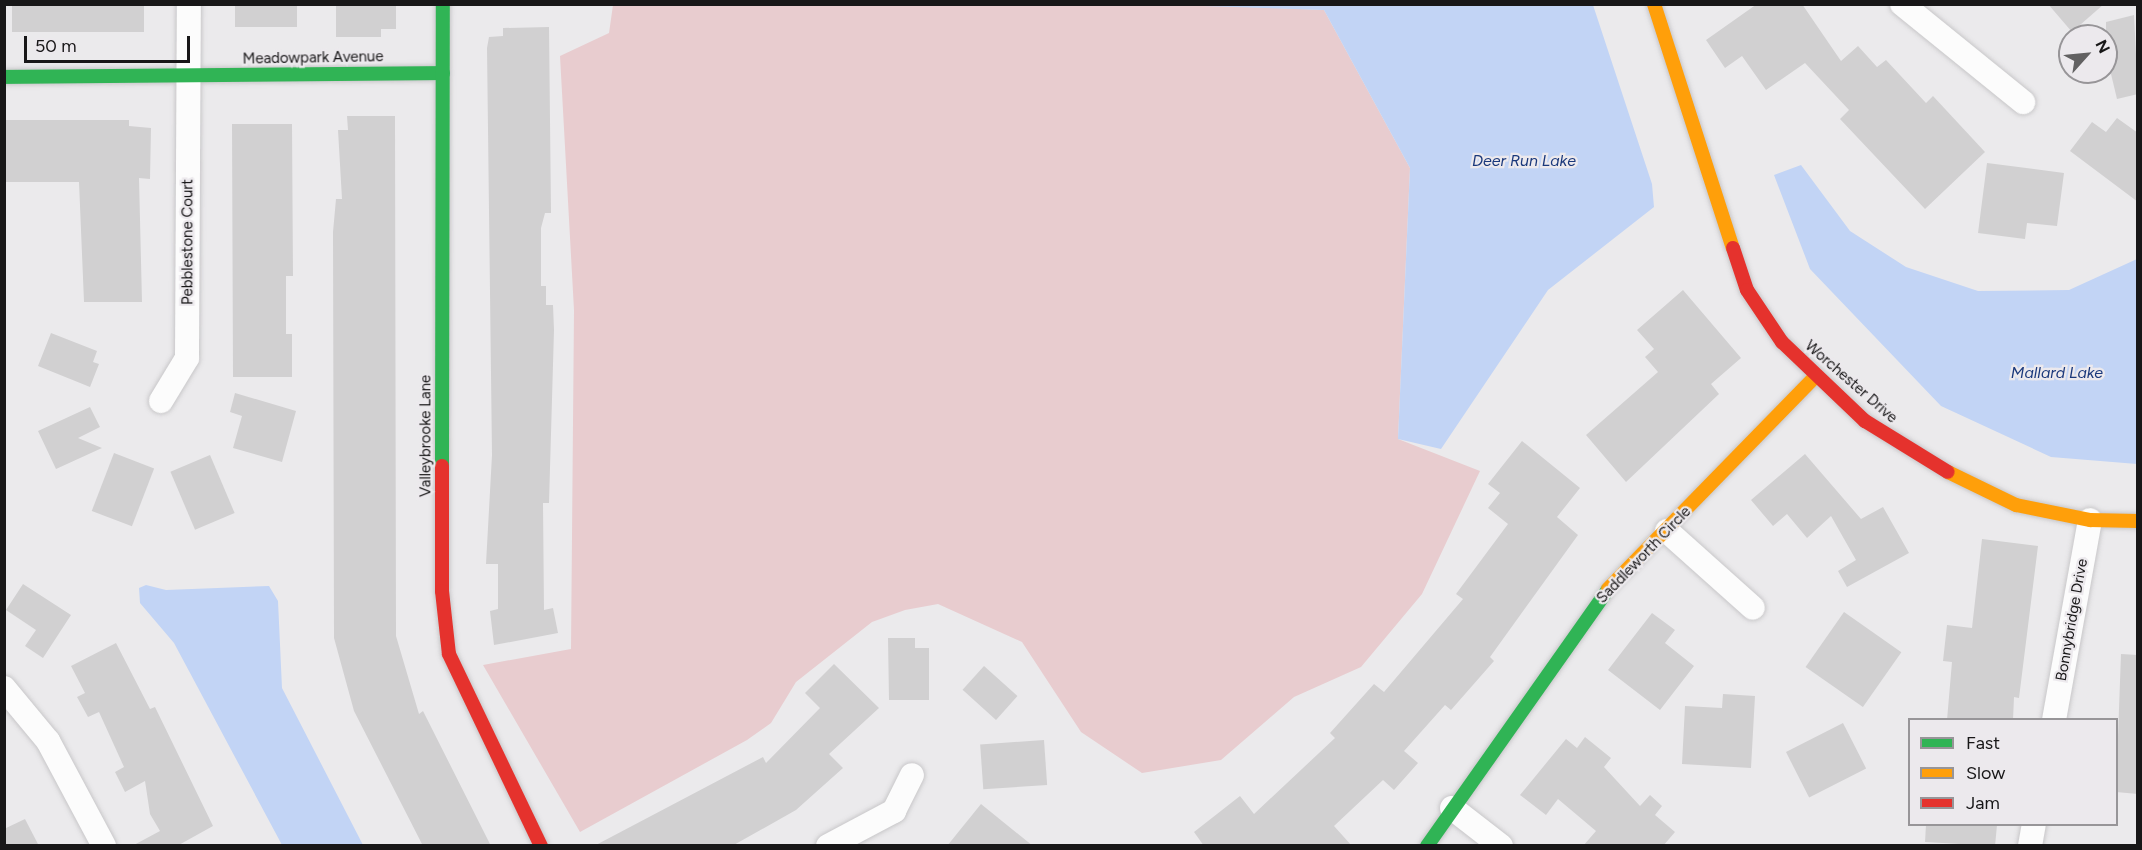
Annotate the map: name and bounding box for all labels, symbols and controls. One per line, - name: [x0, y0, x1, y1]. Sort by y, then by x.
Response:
- scale bar: [27, 24, 194, 62]
- north arrow: [2058, 24, 2118, 84]
- text: 50 m: [35, 35, 77, 57]
- text: N: [2091, 37, 2114, 56]
- street label: Meadowpark Avenue: [242, 48, 384, 68]
- water label: Deer Run Lake: [1472, 151, 1576, 171]
- street label: Pebblestone Court: [179, 179, 197, 305]
- street label: Worchester Drive: [1801, 337, 1901, 427]
- water label: Mallard Lake: [2011, 363, 2103, 383]
- street label: Valleybrooke Lane: [417, 375, 435, 497]
- street label: Saddleworth Circle: [1593, 503, 1695, 607]
- street label: Bonnybridge Drive: [2052, 557, 2092, 683]
- legend: [1908, 718, 2118, 826]
- text: Fast: [1966, 732, 2000, 754]
- text: Slow: [1966, 762, 2005, 784]
- text: Jam: [1966, 792, 2000, 814]

